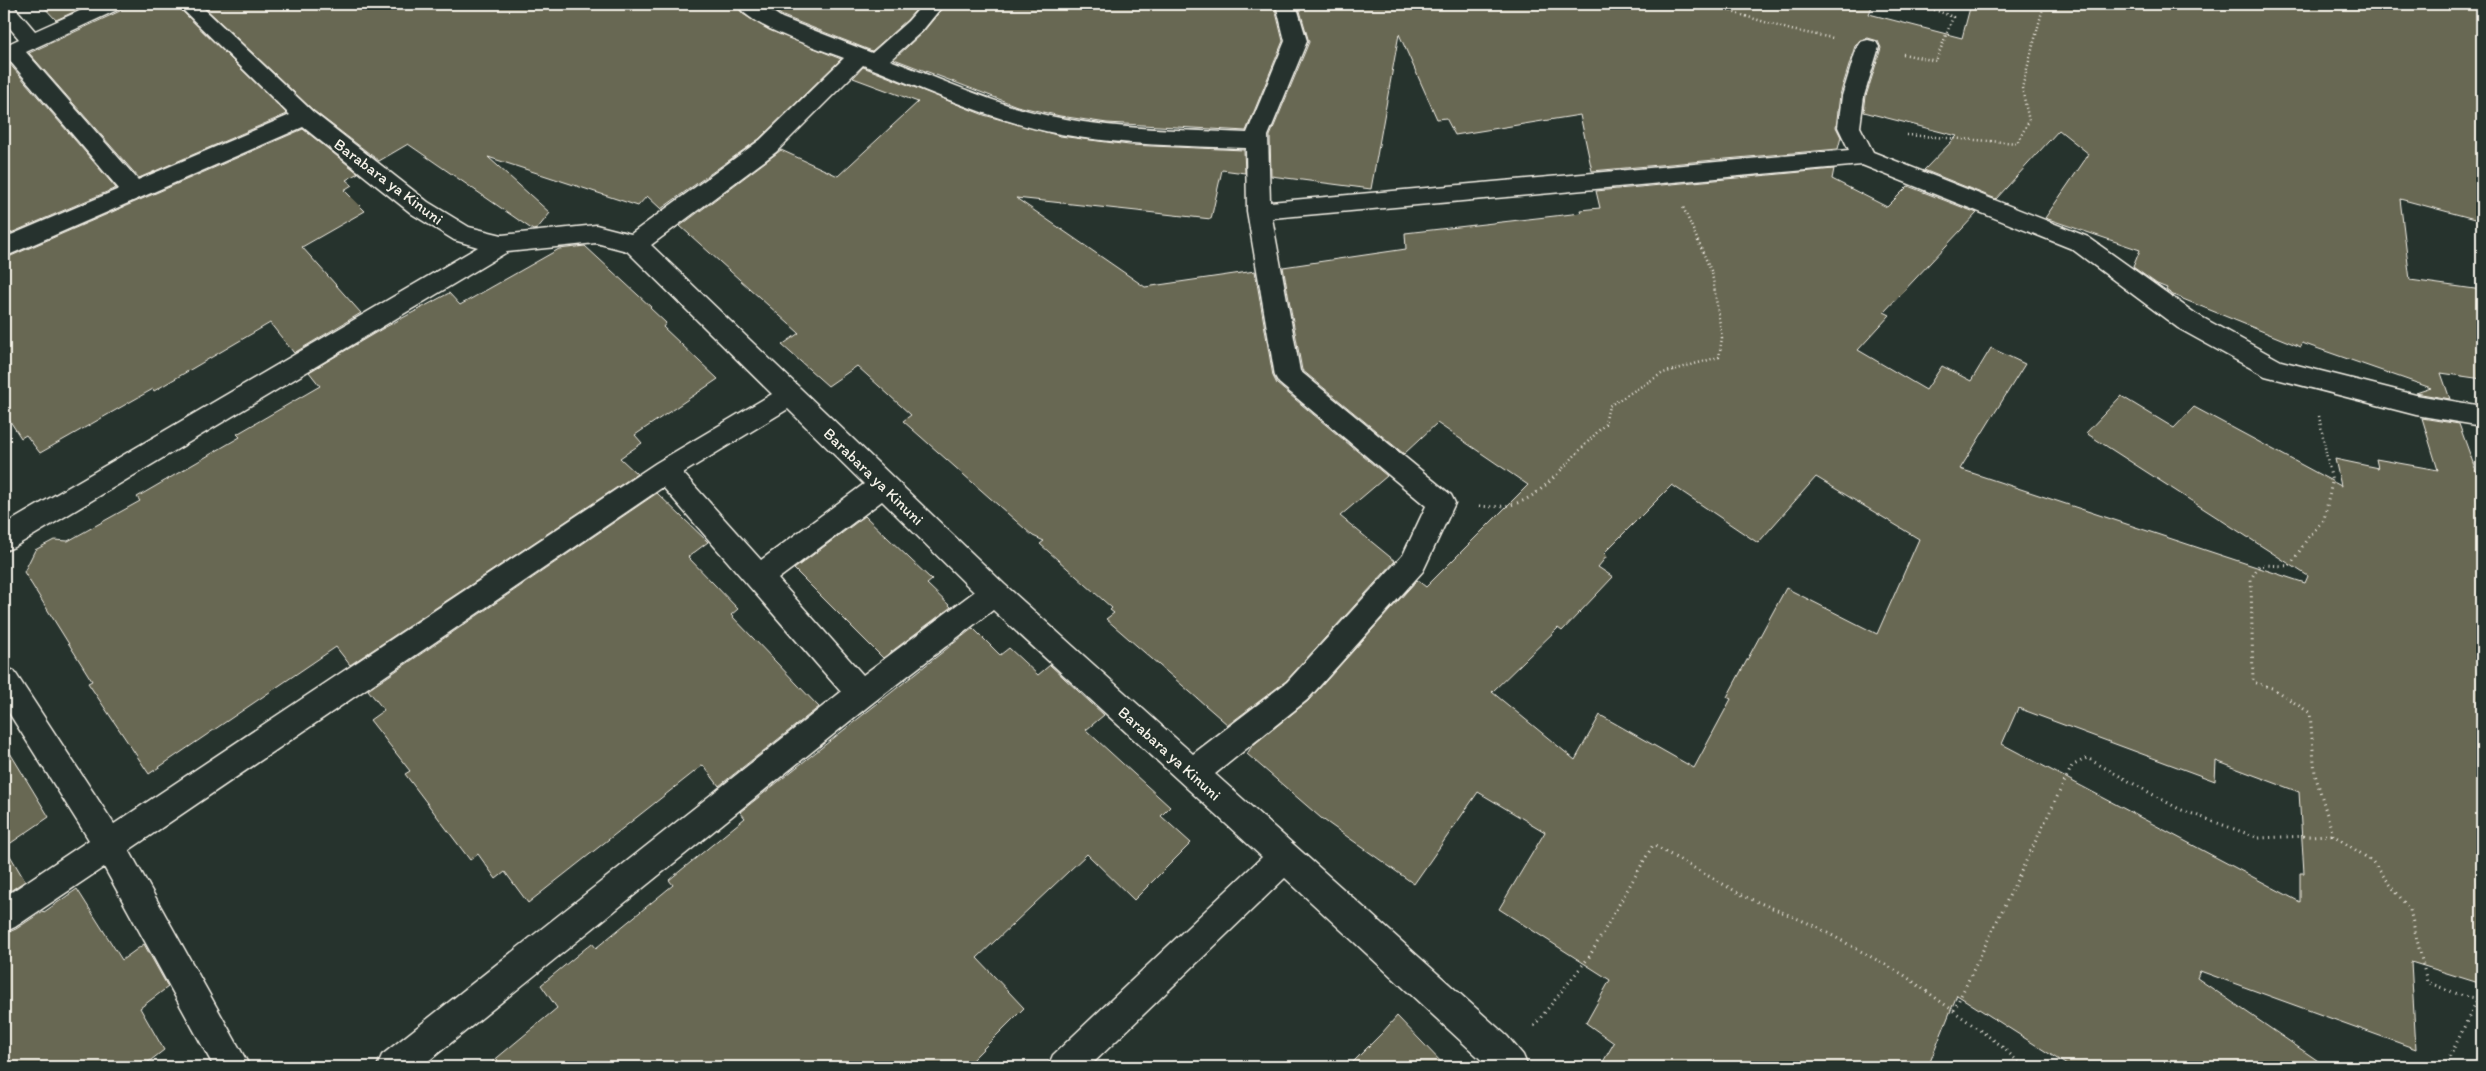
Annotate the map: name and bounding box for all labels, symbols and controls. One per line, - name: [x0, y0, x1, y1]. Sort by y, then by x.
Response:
- street label: Barabara ya Kinuni: [330, 134, 447, 229]
- street label: Barabara ya Kinuni: [820, 424, 928, 529]
- street label: Barabara ya Kinuni: [1114, 702, 1225, 804]

